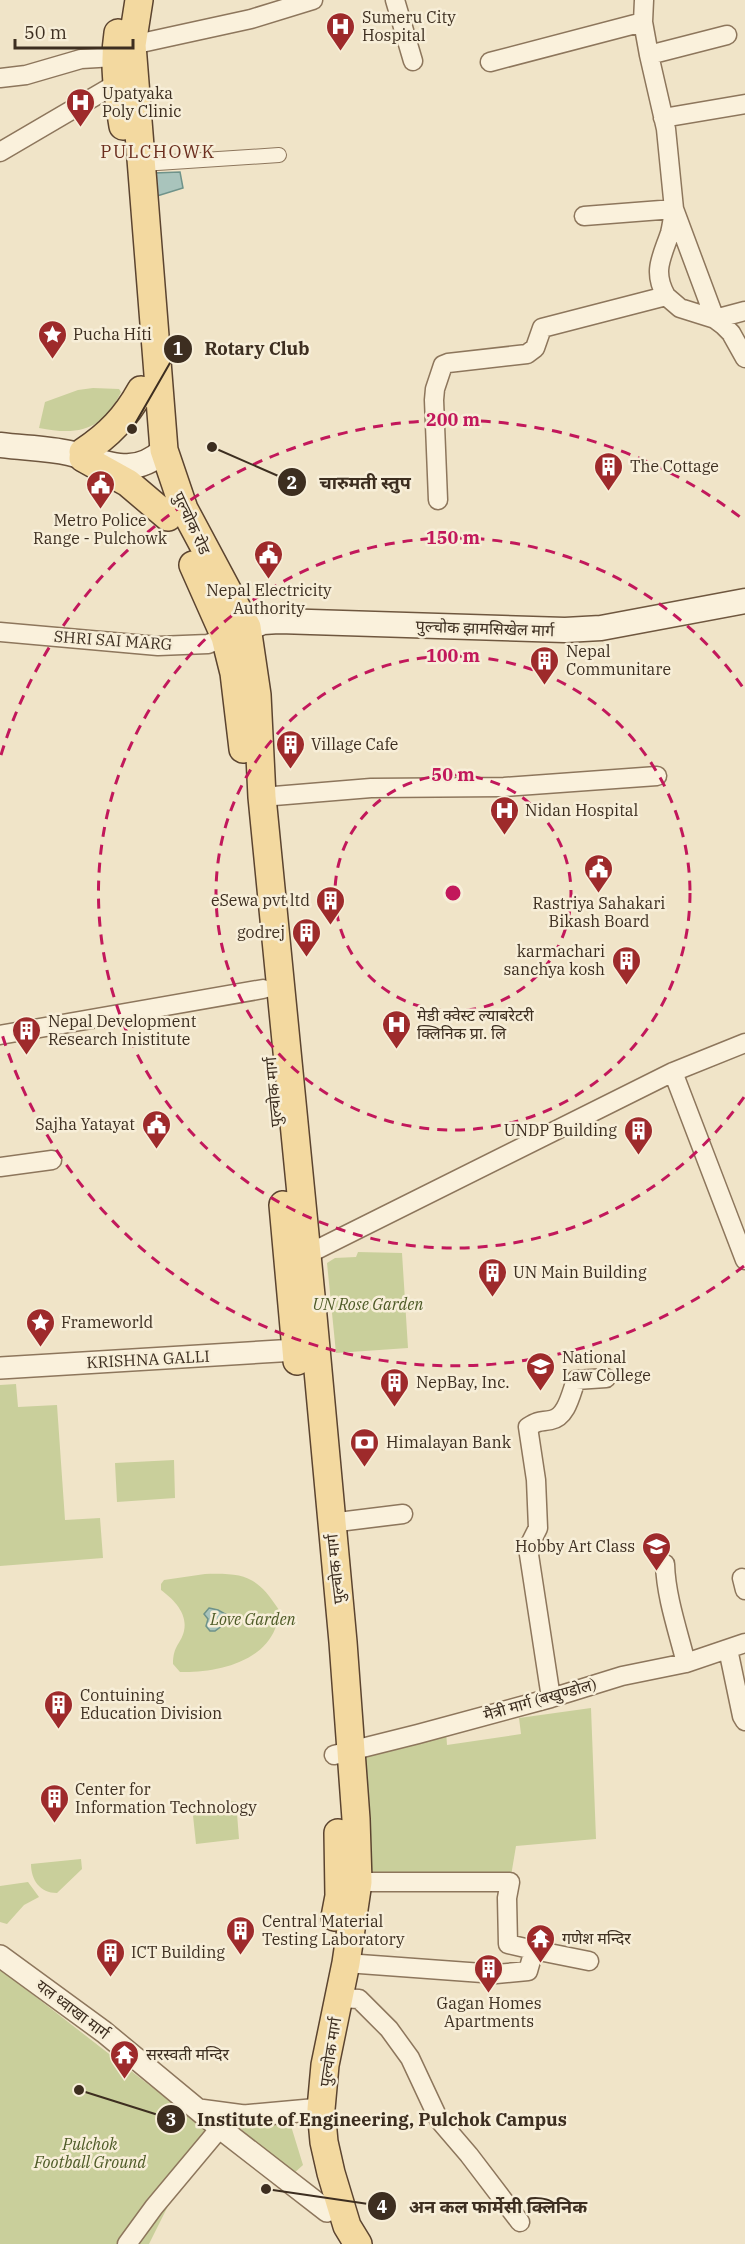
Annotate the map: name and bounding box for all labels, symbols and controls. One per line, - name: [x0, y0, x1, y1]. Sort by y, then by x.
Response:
- place label: Sumeru City Hospital: [362, 7, 456, 45]
- hospital icon: Sumeru City Hospital: [325, 10, 357, 52]
- scale bar: [15, 12, 134, 50]
- text: 50 m: [24, 21, 67, 44]
- place label: Upatyaka Poly Clinic: [102, 83, 182, 121]
- hospital icon: Upatyaka Poly Clinic: [65, 86, 97, 128]
- district label: PULCHOWK: [100, 140, 216, 163]
- place icon: Pucha Hiti: [36, 318, 68, 360]
- place label: Pucha Hiti: [73, 324, 152, 344]
- callout: Rotary Club: [163, 331, 322, 367]
- text: 1: [173, 337, 184, 360]
- text: Rotary Club: [205, 337, 309, 360]
- text: 200 m: [426, 408, 481, 431]
- building icon: The Cottage: [593, 450, 625, 492]
- place label: The Cottage: [630, 456, 719, 476]
- callout: चारुमती स्तुप: [277, 464, 423, 500]
- public building icon: Metro Police Range - Pulchowk: [84, 468, 116, 510]
- text: 2: [287, 471, 297, 494]
- text: चारुमती स्तुप: [319, 471, 412, 494]
- street label: पुल्चोक रोड: [168, 489, 215, 558]
- place label: Metro Police Range - Pulchowk: [33, 510, 168, 548]
- text: 150 m: [426, 526, 481, 549]
- public building icon: Nepal Electricity Authority: [253, 538, 285, 580]
- place label: Nepal Electricity Authority: [206, 580, 332, 618]
- street label: पुल्चोक झामसिखेल मार्ग: [415, 616, 556, 641]
- street label: SHRI SAI MARG: [53, 626, 173, 654]
- place label: Nepal Communitare: [566, 641, 671, 679]
- text: 100 m: [426, 644, 481, 667]
- building icon: Nepal Communitare: [529, 644, 561, 686]
- building icon: Village Cafe: [274, 728, 306, 770]
- place label: Village Cafe: [311, 734, 398, 754]
- text: 50 m: [431, 763, 475, 786]
- hospital icon: Nidan Hospital: [488, 794, 520, 836]
- place label: Nidan Hospital: [525, 800, 639, 820]
- public building icon: Rastriya Sahakari Bikash Board: [583, 852, 615, 894]
- centre of rings: [443, 883, 463, 903]
- building icon: eSewa pvt ltd: [315, 884, 347, 926]
- place label: eSewa pvt ltd: [211, 890, 310, 910]
- place label: Rastriya Sahakari Bikash Board: [533, 893, 665, 931]
- building icon: godrej: [290, 916, 322, 958]
- place label: godrej: [237, 922, 285, 942]
- place label: karmachari sanchya kosh: [503, 941, 605, 979]
- building icon: karmachari sanchya kosh: [610, 944, 642, 986]
- place label: मेडी क्वेस्ट ल्याबरेटरी क्लिनिक प्रा. लि: [417, 1005, 535, 1043]
- hospital icon: मेडी क्वेस्ट ल्याबरेटरी क्लिनिक प्रा. लि: [380, 1008, 412, 1050]
- place label: Nepal Development Research Inistitute: [48, 1011, 197, 1049]
- building icon: Nepal Development Research Inistitute: [11, 1014, 43, 1056]
- street label: पुल्चोक मार्ग: [260, 1055, 287, 1128]
- public building icon: Sajha Yatayat: [140, 1108, 172, 1150]
- place label: Sajha Yatayat: [35, 1114, 135, 1134]
- building icon: UNDP Building: [622, 1114, 654, 1156]
- place label: UNDP Building: [504, 1120, 617, 1140]
- building icon: UN Main Building: [476, 1256, 508, 1298]
- place label: UN Main Building: [513, 1262, 647, 1282]
- park label: UN Rose Garden: [313, 1294, 423, 1314]
- place icon: Frameworld: [24, 1306, 56, 1348]
- place label: Frameworld: [61, 1312, 153, 1332]
- street label: KRISHNA GALLI: [86, 1346, 210, 1372]
- place label: National Law College: [562, 1347, 651, 1385]
- school or university icon: National Law College: [525, 1350, 557, 1392]
- building icon: NepBay, Inc.: [379, 1366, 411, 1408]
- place label: NepBay, Inc.: [416, 1372, 510, 1392]
- bank icon: Himalayan Bank: [349, 1426, 381, 1468]
- place label: Himalayan Bank: [386, 1432, 512, 1452]
- school or university icon: Hobby Art Class: [640, 1530, 672, 1572]
- street label: पुल्चोक मार्ग: [321, 1532, 350, 1605]
- place label: Hobby Art Class: [515, 1536, 635, 1556]
- park label: Love Garden: [209, 1609, 296, 1629]
- street label: मैत्री मार्ग (बखुण्डोल): [481, 1673, 599, 1726]
- place label: Contuining Education Division: [80, 1685, 222, 1723]
- building icon: Contuining Education Division: [43, 1688, 75, 1730]
- place label: Center for Information Technology: [75, 1779, 257, 1817]
- building icon: Center for Information Technology: [38, 1782, 70, 1824]
- place label: Central Material Testing Laboratory: [262, 1911, 405, 1949]
- building icon: Central Material Testing Laboratory: [225, 1914, 257, 1956]
- temple icon: गणेश मन्दिर: [525, 1922, 557, 1964]
- place label: गणेश मन्दिर: [562, 1928, 631, 1948]
- building icon: ICT Building: [94, 1936, 126, 1978]
- place label: ICT Building: [131, 1942, 225, 1962]
- building icon: Gagan Homes Apartments: [473, 1952, 505, 1994]
- street label: यल ध्वाखा मार्ग: [32, 1975, 114, 2044]
- place label: Gagan Homes Apartments: [437, 1993, 541, 2031]
- street label: पुल्चोक मार्ग: [315, 2015, 347, 2088]
- temple icon: सरस्वती मन्दिर: [109, 2038, 141, 2080]
- place label: सरस्वती मन्दिर: [146, 2044, 230, 2064]
- callout: Institute of Engineering, Pulchok Campus: [156, 2101, 579, 2137]
- text: 3: [166, 2108, 176, 2131]
- text: Institute of Engineering, Pulchok Campus: [197, 2108, 567, 2131]
- park label: Pulchok Football Ground: [33, 2134, 146, 2172]
- callout: अन कल फार्मेसी क्लिनिक: [367, 2188, 599, 2224]
- text: 4: [377, 2195, 388, 2218]
- text: अन कल फार्मेसी क्लिनिक: [409, 2195, 588, 2218]

